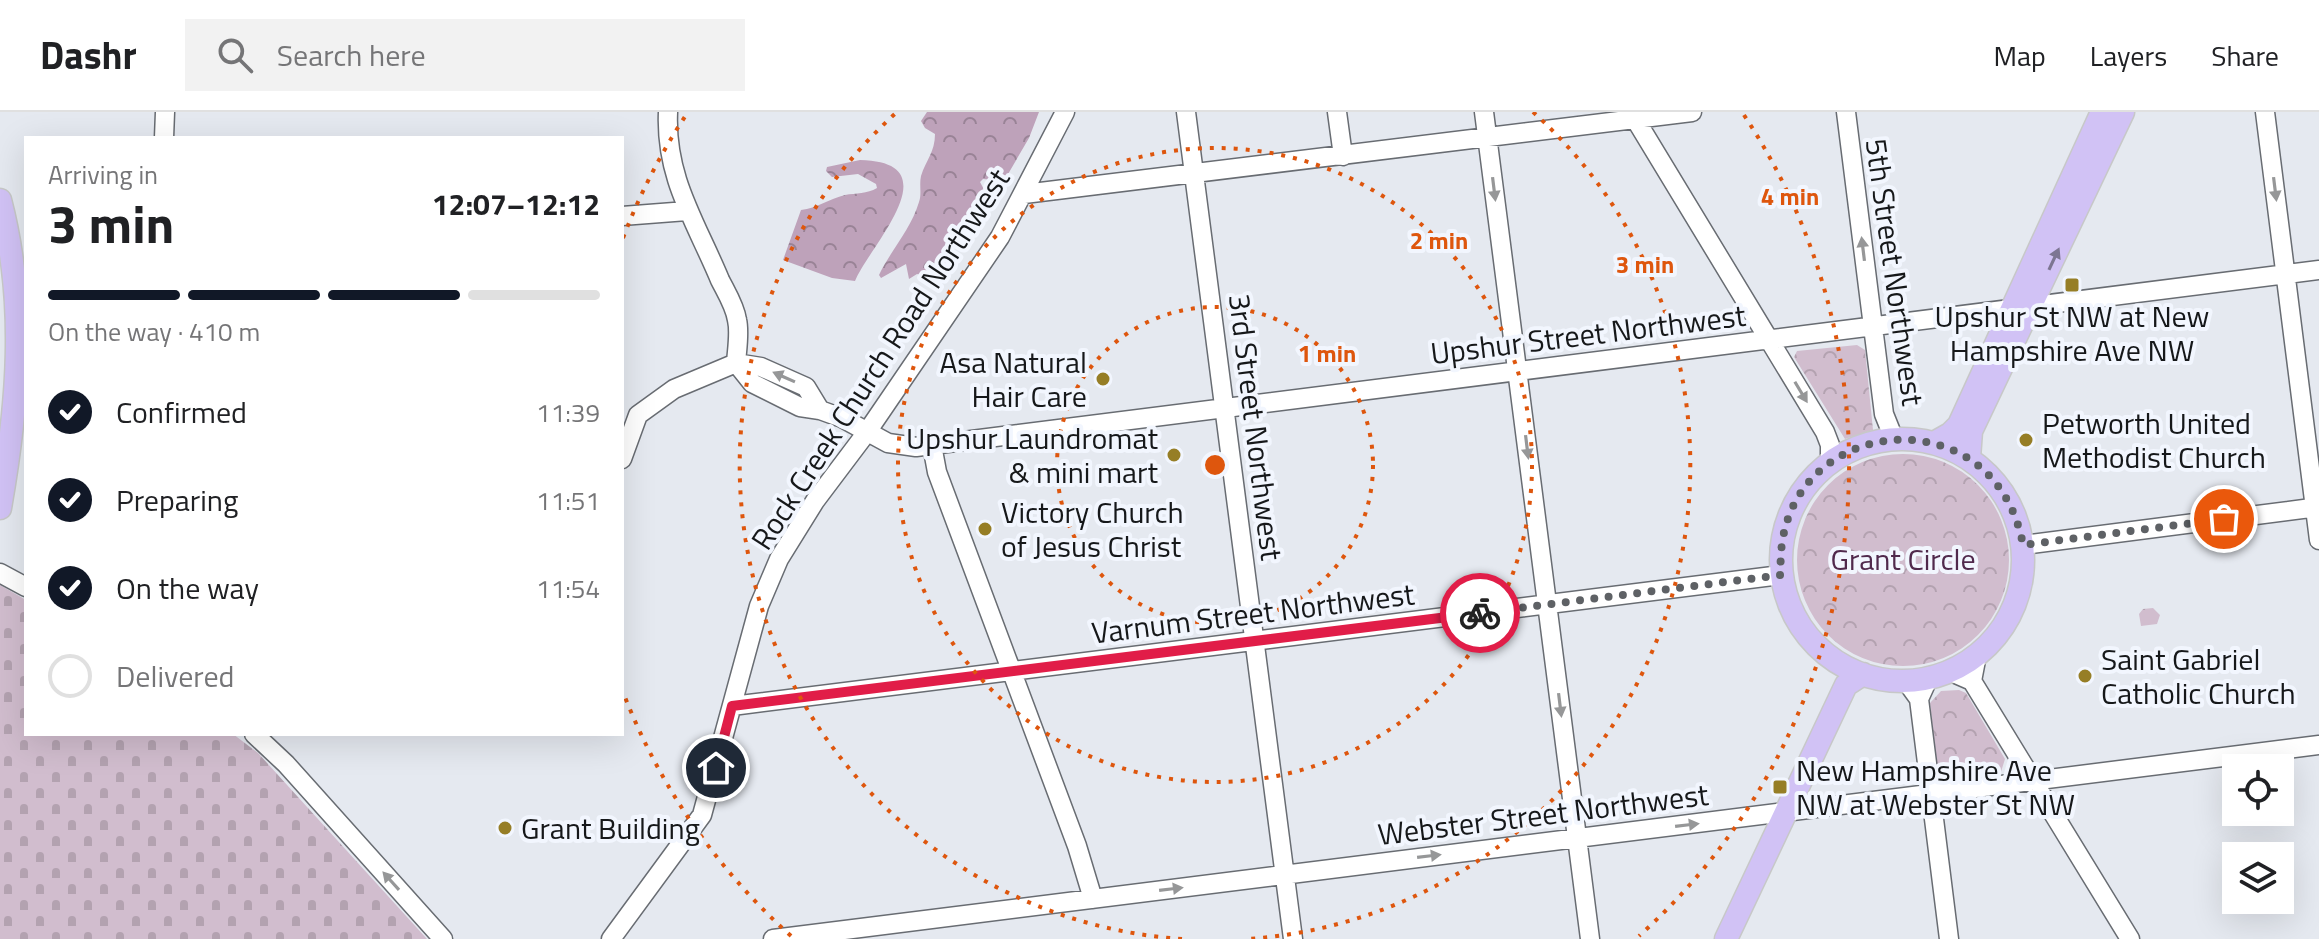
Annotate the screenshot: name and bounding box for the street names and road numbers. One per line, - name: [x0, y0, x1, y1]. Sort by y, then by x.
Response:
- street label: 5th Street Northwest: [1853, 136, 1937, 409]
- street label: Rock Creek Church Road Northwest: [739, 159, 1021, 559]
- street label: 3rd Street Northwest: [1217, 291, 1295, 563]
- street label: Upshur Street Northwest: [1428, 292, 1749, 376]
- street label: Varnum Street Northwest: [1089, 570, 1418, 656]
- street label: Webster Street Northwest: [1375, 771, 1711, 857]

